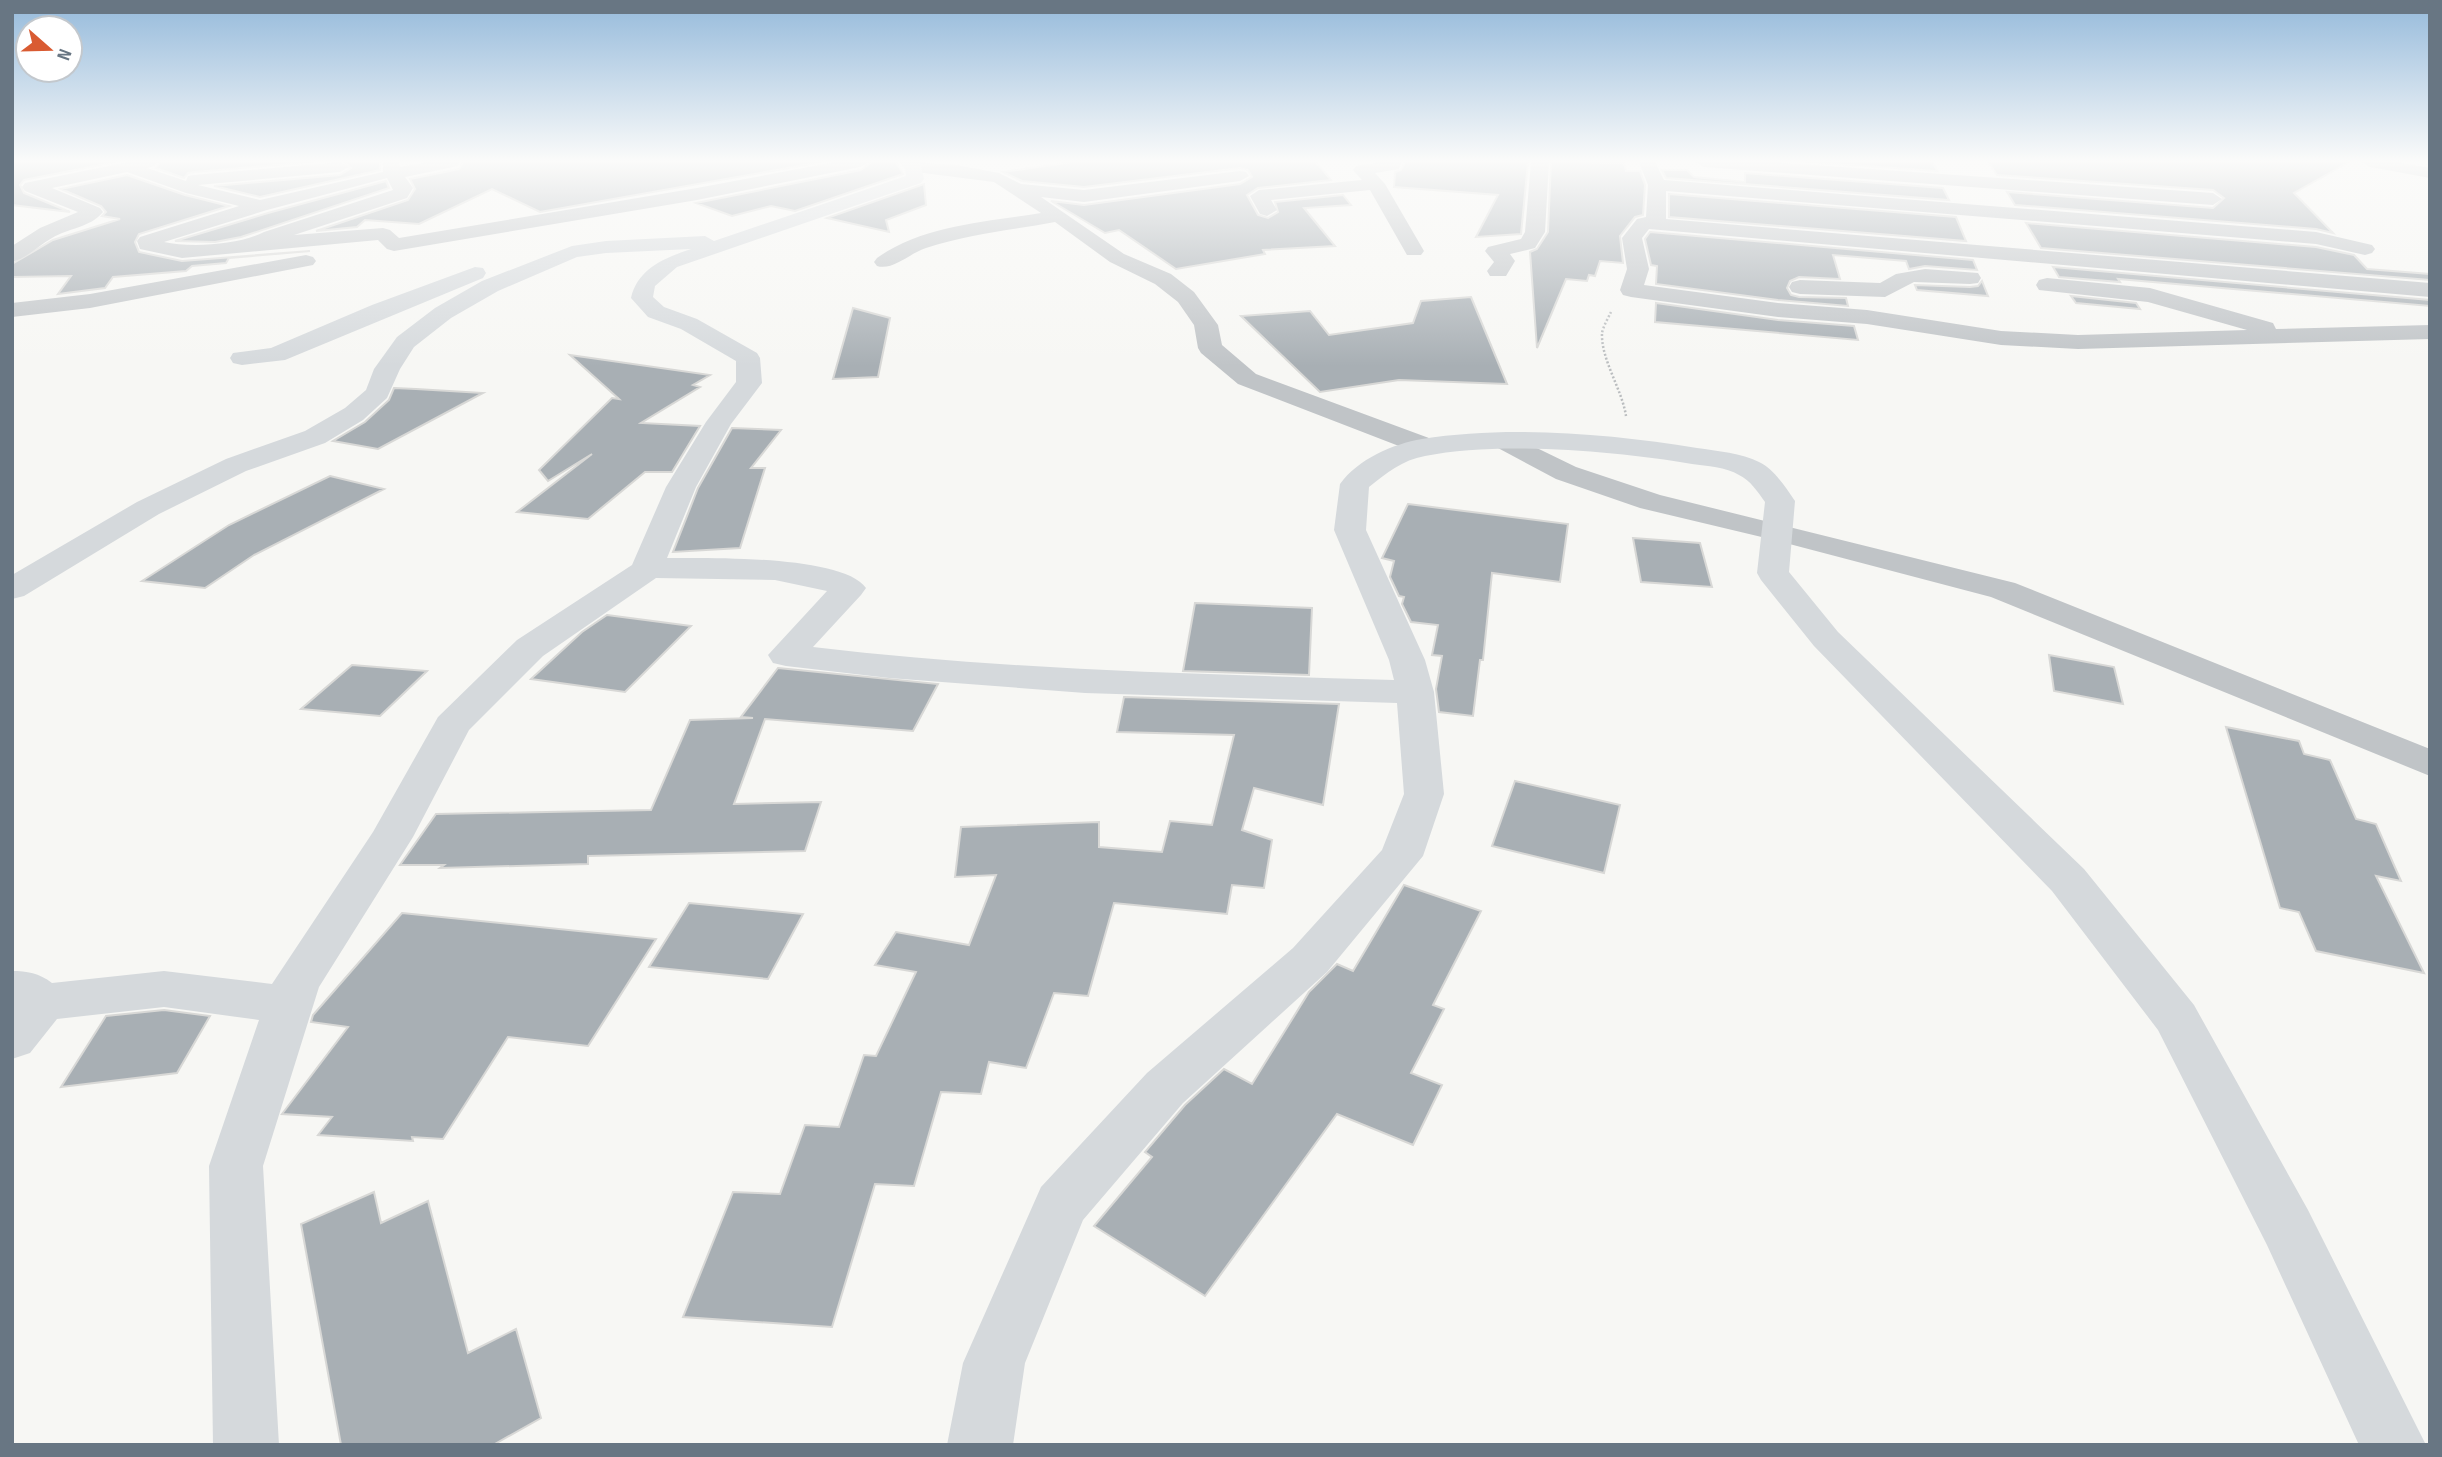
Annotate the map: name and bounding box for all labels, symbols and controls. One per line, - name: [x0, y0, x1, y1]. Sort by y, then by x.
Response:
- north arrow: [14, 14, 84, 84]
- text: N: [51, 46, 76, 63]

